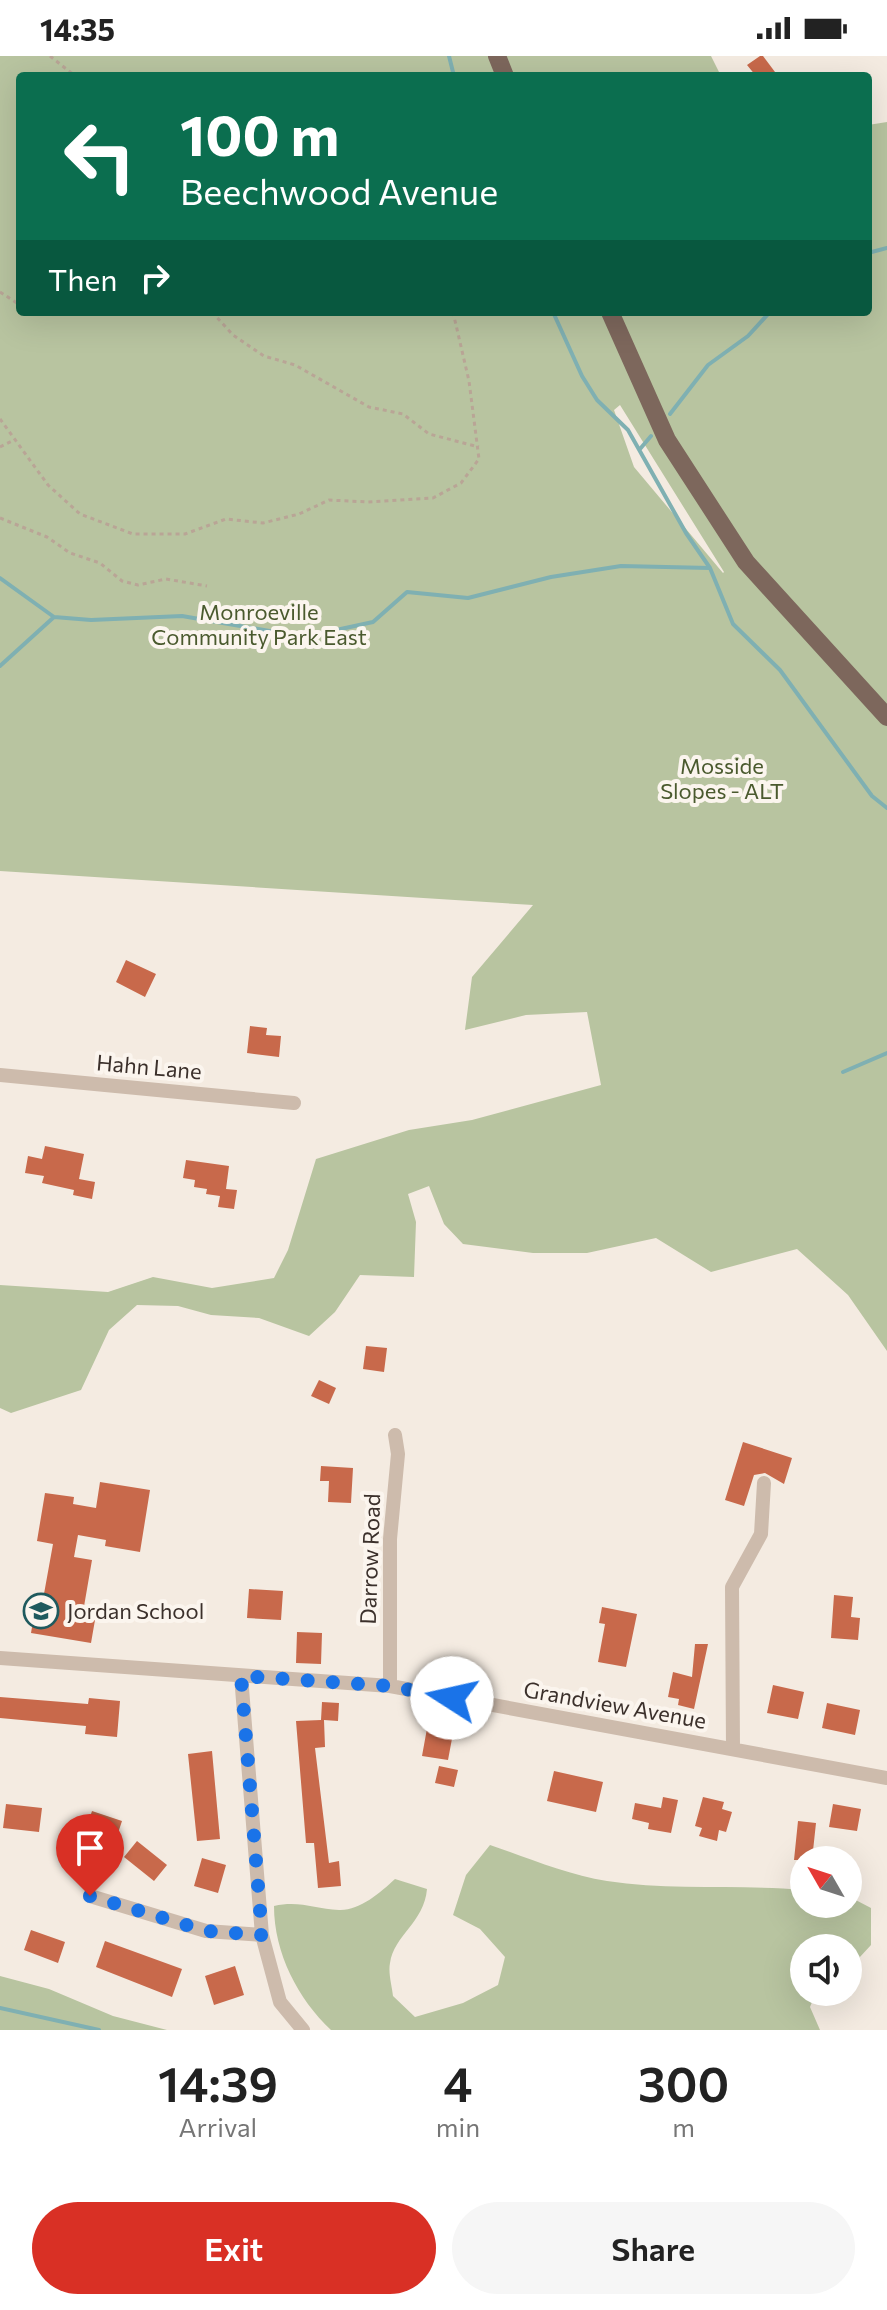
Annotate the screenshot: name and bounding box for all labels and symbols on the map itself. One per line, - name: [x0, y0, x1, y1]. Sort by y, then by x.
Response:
- park label: Monroeville Community Park East: [151, 598, 367, 650]
- park label: Mosside Slopes - ALT: [660, 752, 784, 804]
- street label: Hahn Lane: [95, 1048, 203, 1085]
- street label: Darrow Road: [354, 1493, 385, 1625]
- school or university icon: Jordan School: [22, 1592, 60, 1630]
- place label: Jordan School: [67, 1597, 204, 1624]
- position arrow: [410, 1656, 494, 1740]
- street label: Grandview Avenue: [522, 1675, 709, 1734]
- pin: [56, 1814, 124, 1896]
- north arrow: [790, 1846, 862, 1918]

